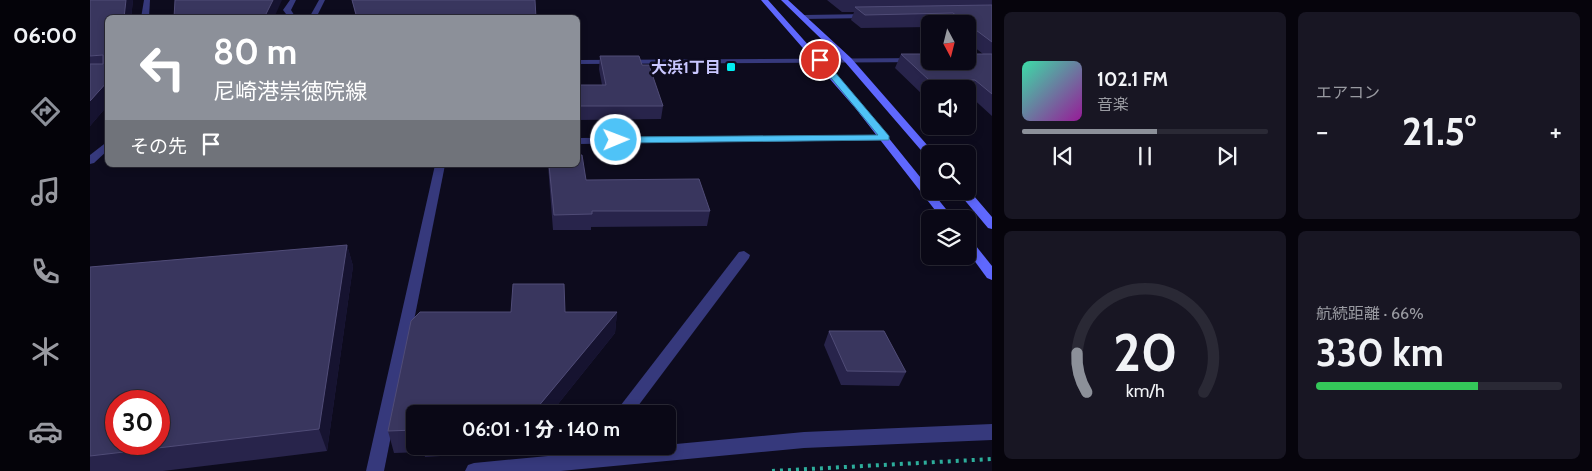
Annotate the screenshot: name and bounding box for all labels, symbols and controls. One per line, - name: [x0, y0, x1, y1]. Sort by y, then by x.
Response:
- north arrow: [921, 15, 976, 70]
- map controls: [921, 15, 976, 265]
- text: 06:00: [13, 22, 77, 49]
- text: 80 m: [213, 30, 297, 73]
- icon: left: [130, 35, 195, 100]
- pin: [799, 39, 841, 81]
- icon: arrive: [806, 46, 834, 74]
- place label: 大浜1丁目: [651, 58, 721, 77]
- marker: 大浜1丁目: [725, 61, 737, 73]
- text: 102.1 FM: [1097, 68, 1168, 91]
- text: 尼崎港崇徳院線: [213, 78, 367, 105]
- button: sound: [921, 80, 976, 135]
- text: エアコン: [1316, 83, 1380, 102]
- icon: directions: [28, 94, 63, 129]
- text: 音楽: [1097, 95, 1129, 114]
- text: 21.5°: [1402, 108, 1476, 155]
- position arrow: [589, 113, 641, 165]
- text: −: [1316, 114, 1328, 148]
- text: +: [1550, 114, 1562, 148]
- icon: arrive: [197, 130, 225, 158]
- text: その先: [130, 135, 187, 158]
- icon: previous: [1049, 142, 1077, 170]
- icon: pause: [1131, 142, 1159, 170]
- icon: next: [1213, 142, 1241, 170]
- button: search: [921, 145, 976, 200]
- icon: music: [28, 174, 63, 209]
- button: layers: [921, 210, 976, 265]
- icon: phone: [28, 254, 63, 289]
- text: 航続距離 · 66%: [1316, 304, 1424, 323]
- text: 20: [1113, 321, 1177, 384]
- text: 330 km: [1316, 329, 1444, 376]
- icon: climate: [28, 334, 63, 369]
- text: km/h: [1125, 380, 1165, 401]
- speed limit sign: 30: [105, 390, 170, 455]
- icon: car: [28, 414, 63, 449]
- text: 06:01 · 1 分 · 140 m: [462, 418, 620, 441]

